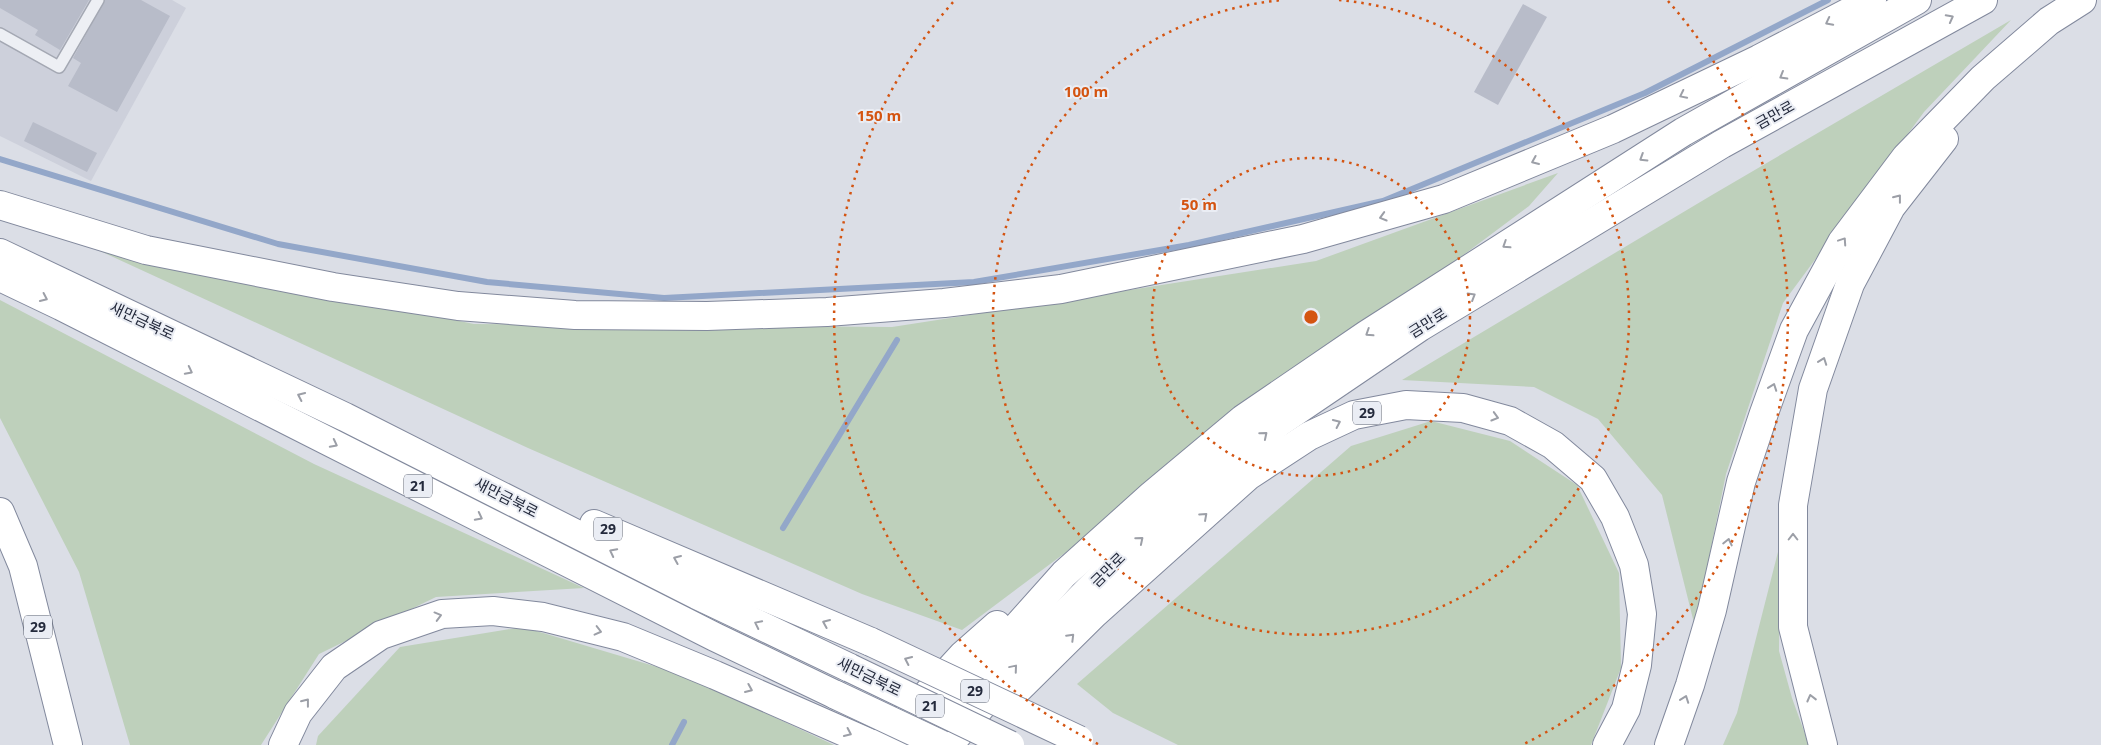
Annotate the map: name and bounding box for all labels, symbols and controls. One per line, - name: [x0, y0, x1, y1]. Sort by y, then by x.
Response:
- one-way arrow: [1945, 14, 1954, 24]
- one-way arrow: [1825, 16, 1834, 26]
- one-way arrow: [1779, 69, 1788, 79]
- text: 100 m: [1064, 81, 1108, 101]
- one-way arrow: [1680, 89, 1689, 99]
- street label: 금만로: [1752, 95, 1797, 133]
- text: 150 m: [857, 105, 901, 125]
- one-way arrow: [1639, 151, 1648, 161]
- one-way arrow: [1531, 155, 1540, 166]
- text: 50 m: [1181, 194, 1217, 214]
- one-way arrow: [1893, 195, 1901, 204]
- one-way arrow: [1379, 211, 1387, 221]
- one-way arrow: [1837, 237, 1847, 246]
- one-way arrow: [1502, 239, 1511, 248]
- one-way arrow: [39, 292, 48, 302]
- one-way arrow: [1466, 292, 1475, 302]
- street label: 새만금북로: [107, 296, 178, 344]
- street label: 금만로: [1405, 303, 1450, 342]
- centre of rings: [1302, 308, 1320, 326]
- one-way arrow: [1365, 327, 1375, 336]
- one-way arrow: [1817, 357, 1827, 366]
- one-way arrow: [184, 365, 193, 375]
- one-way arrow: [1767, 383, 1777, 391]
- one-way arrow: [297, 392, 306, 402]
- road number: 29: [1353, 402, 1381, 424]
- one-way arrow: [1491, 411, 1499, 422]
- one-way arrow: [1331, 420, 1340, 430]
- one-way arrow: [1259, 431, 1268, 440]
- one-way arrow: [329, 438, 338, 448]
- street label: 새만금북로: [471, 473, 542, 522]
- road number: 21: [404, 474, 432, 498]
- one-way arrow: [474, 511, 483, 522]
- one-way arrow: [1199, 513, 1208, 522]
- road number: 29: [594, 518, 622, 540]
- one-way arrow: [1788, 533, 1798, 541]
- one-way arrow: [1135, 536, 1144, 545]
- one-way arrow: [1722, 538, 1733, 547]
- one-way arrow: [609, 548, 618, 558]
- street label: 금만로: [1086, 548, 1129, 591]
- one-way arrow: [673, 555, 682, 565]
- one-way arrow: [433, 611, 442, 621]
- road number: 29: [24, 616, 52, 638]
- one-way arrow: [822, 619, 831, 629]
- one-way arrow: [755, 620, 764, 630]
- one-way arrow: [593, 625, 602, 636]
- one-way arrow: [1065, 633, 1074, 642]
- street label: 새만금북로: [834, 652, 905, 700]
- one-way arrow: [904, 655, 913, 666]
- one-way arrow: [1008, 664, 1017, 673]
- road number: 29: [961, 679, 989, 702]
- one-way arrow: [744, 683, 753, 694]
- one-way arrow: [1806, 693, 1817, 702]
- road number: 21: [916, 694, 944, 718]
- one-way arrow: [1679, 695, 1689, 704]
- one-way arrow: [300, 699, 309, 708]
- one-way arrow: [843, 727, 852, 737]

